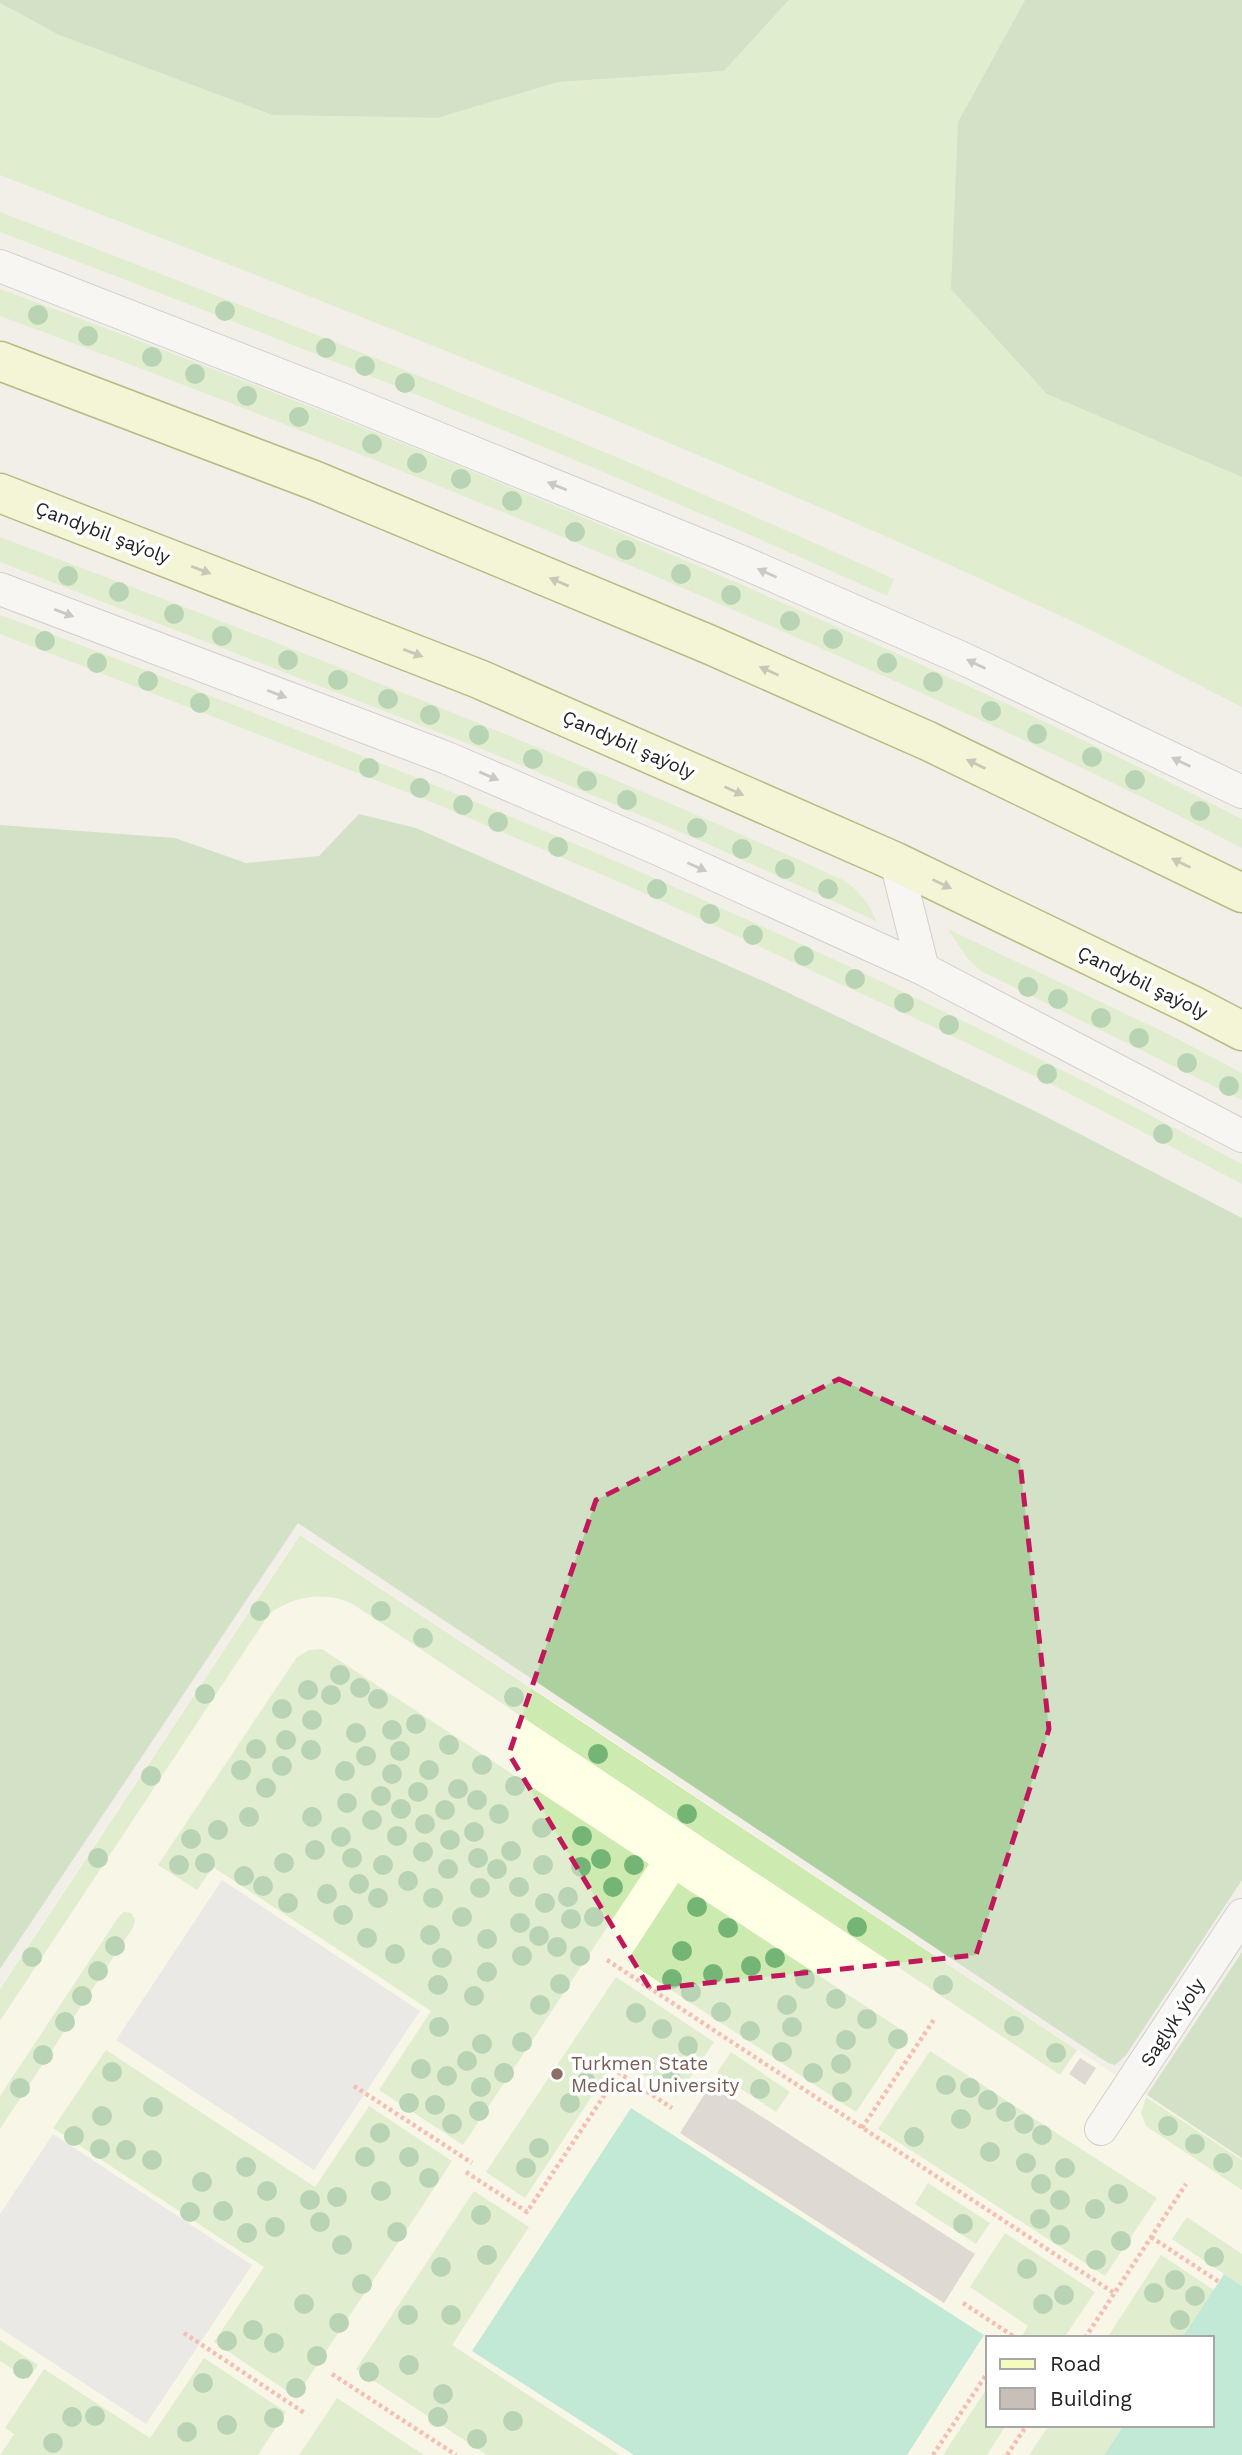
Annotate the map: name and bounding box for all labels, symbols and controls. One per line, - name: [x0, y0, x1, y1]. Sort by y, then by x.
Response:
- one-way arrow: [546, 481, 567, 492]
- street label: Çandybil şaýoly: [32, 496, 174, 569]
- one-way arrow: [190, 565, 211, 576]
- one-way arrow: [757, 567, 777, 579]
- one-way arrow: [549, 576, 569, 588]
- one-way arrow: [54, 608, 75, 619]
- one-way arrow: [402, 648, 423, 659]
- one-way arrow: [966, 658, 986, 670]
- one-way arrow: [758, 665, 779, 676]
- one-way arrow: [266, 688, 287, 699]
- street label: Çandybil şaýoly: [559, 705, 699, 784]
- one-way arrow: [1171, 757, 1191, 768]
- one-way arrow: [966, 758, 986, 770]
- one-way arrow: [478, 771, 499, 782]
- one-way arrow: [724, 786, 745, 797]
- one-way arrow: [1171, 858, 1191, 869]
- one-way arrow: [687, 862, 708, 873]
- one-way arrow: [932, 878, 952, 890]
- street label: Çandybil şaýoly: [1074, 941, 1212, 1024]
- street label: Saglyk ýoly: [1135, 1974, 1210, 2071]
- place label: Turkmen State Medical University: [571, 2052, 739, 2097]
- marker: Turkmen State Medical University: [549, 2066, 565, 2082]
- legend: [986, 2336, 1214, 2427]
- text: Road: [1050, 2351, 1101, 2376]
- text: Building: [1050, 2386, 1132, 2411]

